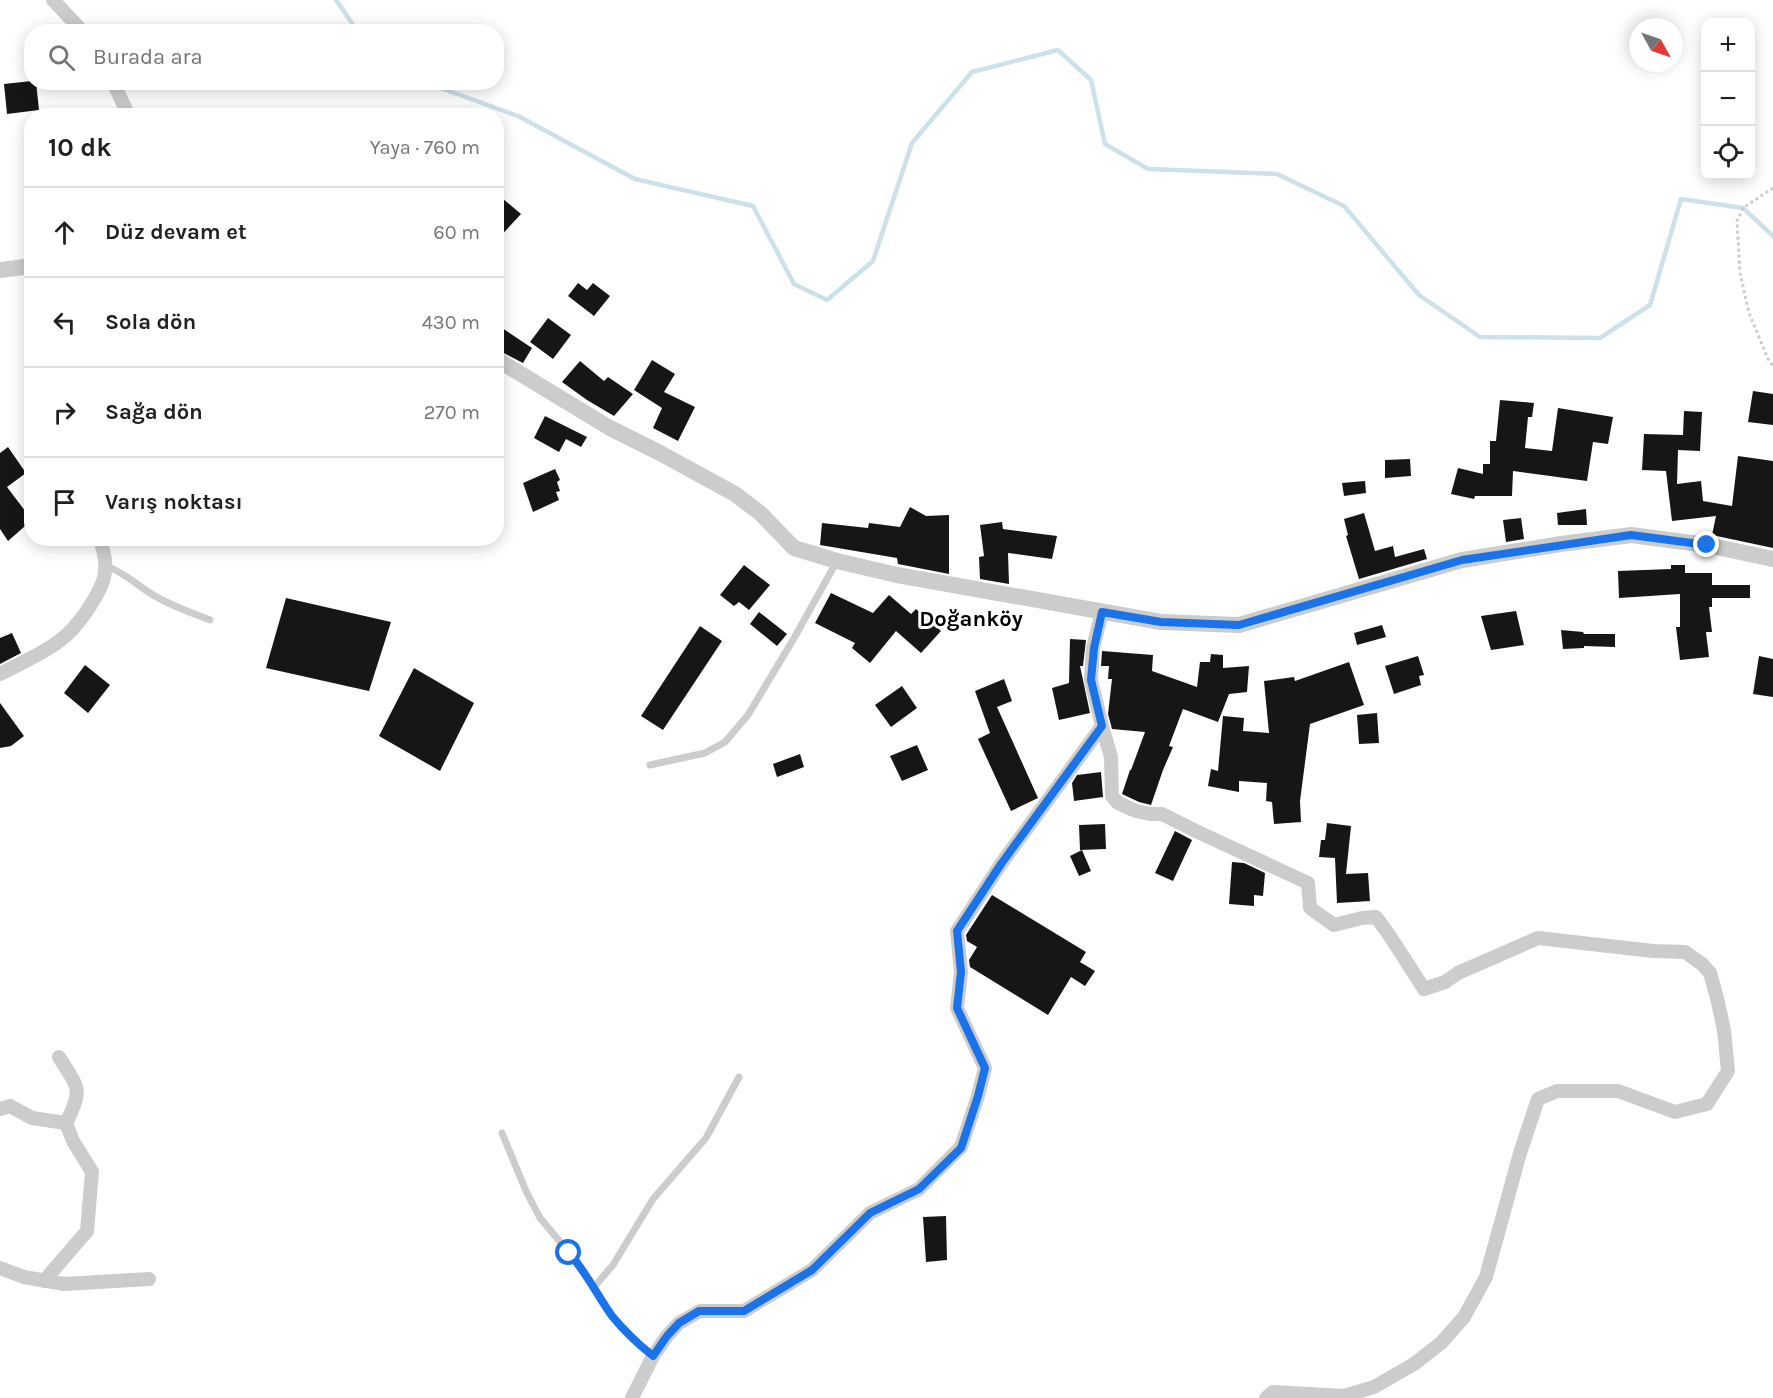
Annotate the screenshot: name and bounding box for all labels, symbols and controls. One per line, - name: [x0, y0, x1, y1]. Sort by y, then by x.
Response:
- north arrow: [1629, 18, 1683, 72]
- map controls: [1701, 18, 1755, 180]
- button: +: [1701, 18, 1755, 72]
- search box: [24, 24, 504, 90]
- icon: search: [45, 41, 78, 74]
- text: Burada ara: [93, 44, 203, 70]
- button: −: [1701, 72, 1755, 126]
- button: locate: [1701, 126, 1755, 180]
- text: 10 dk: [48, 132, 112, 163]
- text: Yaya · 760 m: [370, 136, 480, 159]
- icon: ahead: [48, 216, 81, 249]
- text: Düz devam et: [105, 219, 247, 245]
- text: 60 m: [433, 221, 480, 244]
- icon: left: [48, 306, 81, 339]
- text: Sola dön: [105, 309, 196, 335]
- text: 430 m: [422, 311, 480, 334]
- icon: right: [48, 396, 81, 429]
- text: Sağa dön: [105, 399, 203, 425]
- text: 270 m: [424, 401, 480, 424]
- icon: arrive: [48, 486, 81, 519]
- text: Varış noktası: [105, 489, 243, 515]
- route end: [1693, 531, 1719, 557]
- district label: Doğanköy: [919, 606, 1023, 632]
- route start: [555, 1239, 581, 1265]

